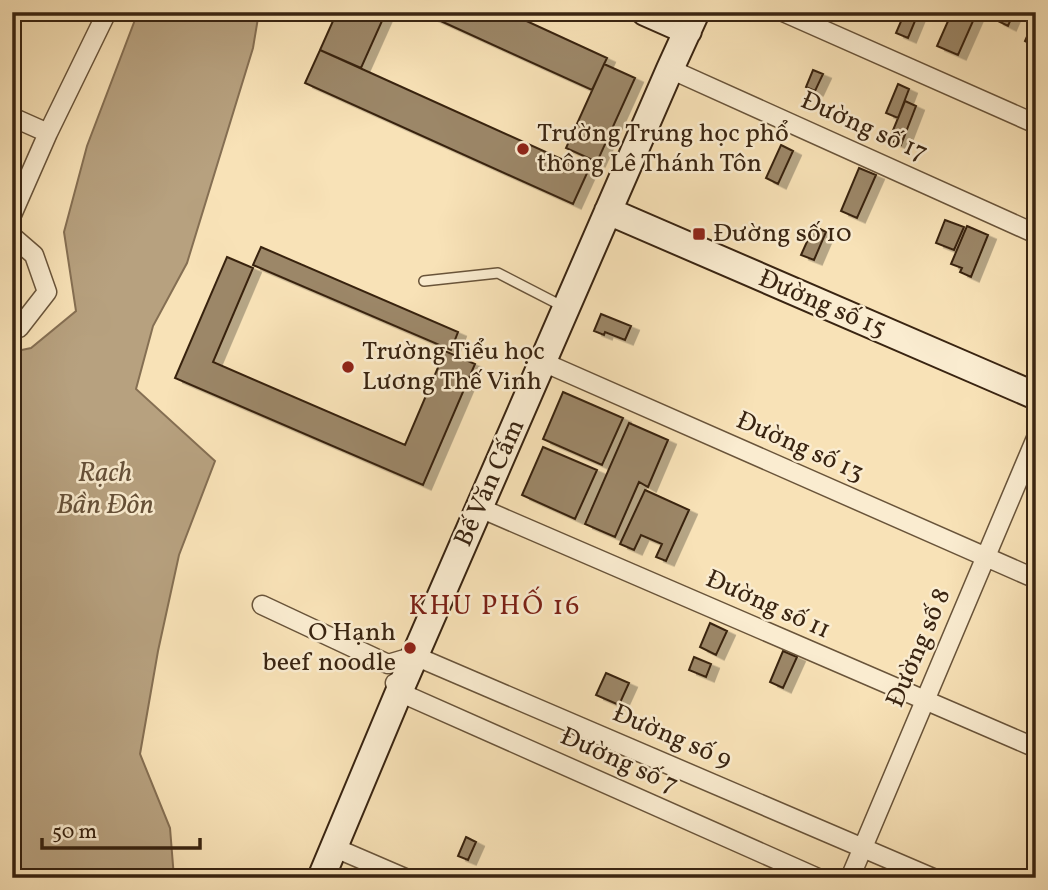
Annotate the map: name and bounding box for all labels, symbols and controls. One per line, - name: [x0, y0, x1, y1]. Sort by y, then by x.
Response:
- street label: Đường số 17: [795, 83, 933, 171]
- place label: Trường Trung học phổ thông Lê Thánh Tôn: [537, 116, 789, 182]
- marker: Trường Trung học phổ thông Lê Thánh Tôn: [515, 141, 531, 157]
- place label: Đường số 10: [713, 216, 852, 252]
- marker: Đường số 10: [691, 226, 707, 242]
- street label: Đường số 15: [753, 261, 891, 347]
- place label: Trường Tiểu học Lương Thế Vinh: [362, 334, 545, 400]
- marker: Trường Tiểu học Lương Thế Vinh: [340, 359, 356, 375]
- street label: Đường số 13: [730, 403, 870, 491]
- street label: Bế Văn Cấm: [446, 414, 534, 552]
- water label: Rạch Bần Đôn: [56, 454, 154, 525]
- street label: Đường số 11: [700, 561, 836, 649]
- street label: Đường số 8: [878, 583, 960, 713]
- district label: KHU PHỐ 16: [408, 586, 582, 626]
- place label: O Hạnh beef noodle: [262, 615, 396, 681]
- marker: O Hạnh beef noodle: [402, 640, 418, 656]
- street label: Đường số 9: [607, 696, 737, 778]
- street label: Đường số 7: [554, 719, 684, 803]
- scale bar: [42, 806, 200, 850]
- text: 50 m: [52, 818, 97, 847]

